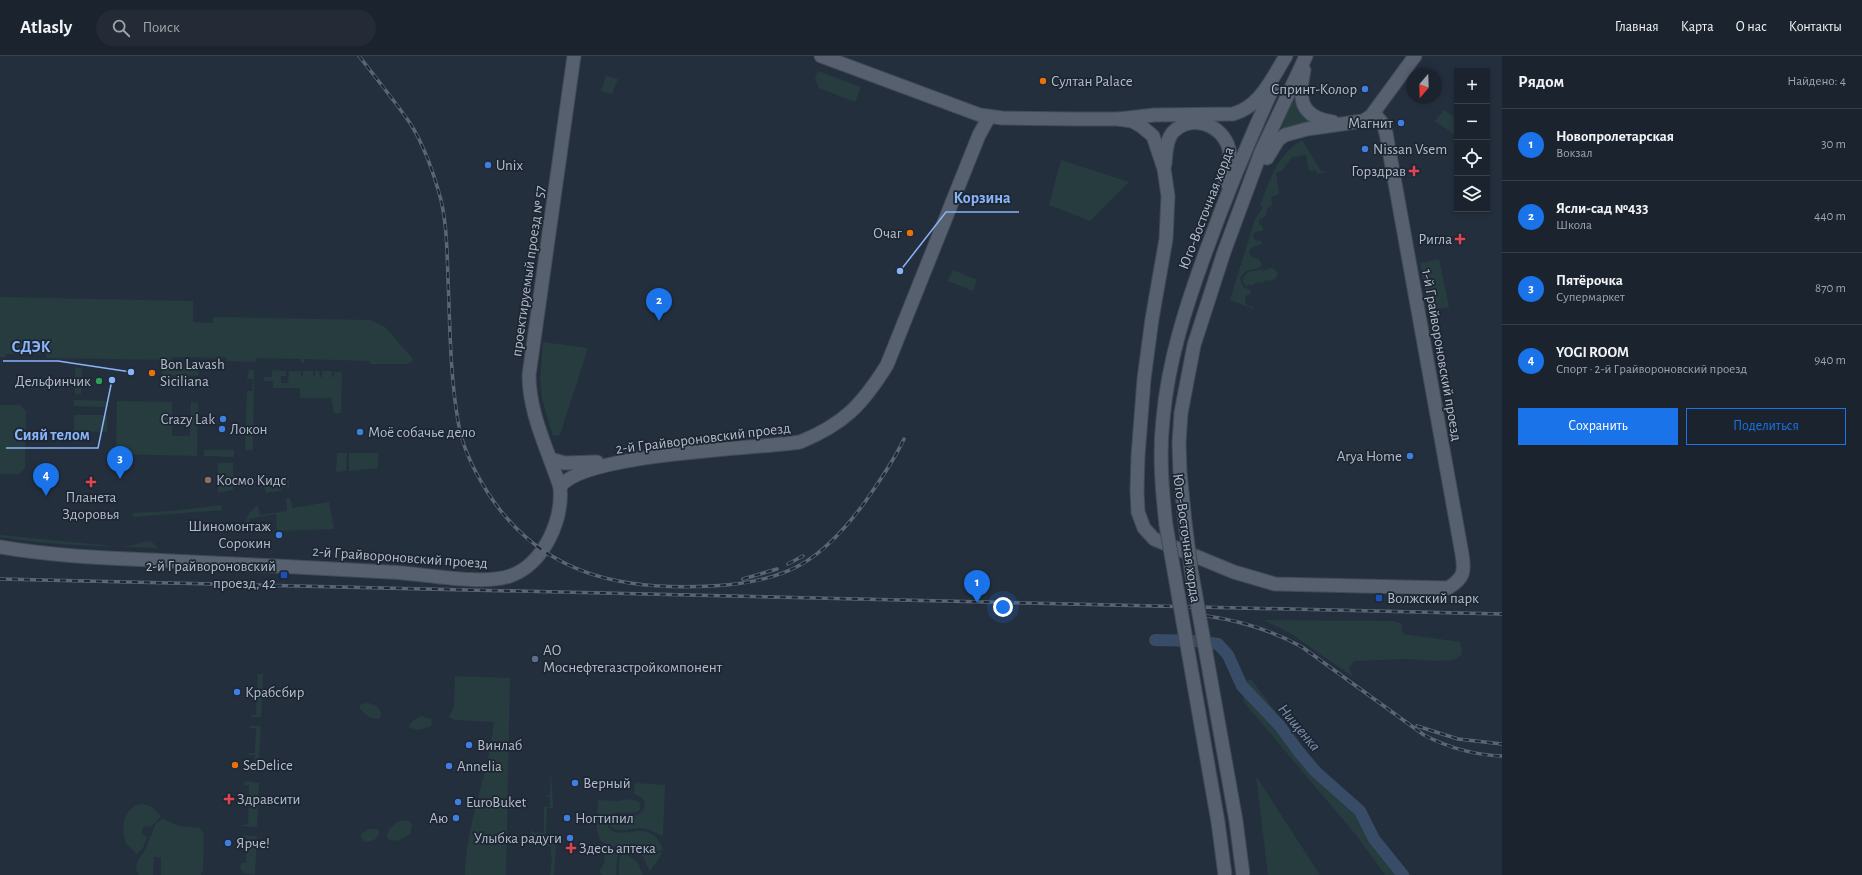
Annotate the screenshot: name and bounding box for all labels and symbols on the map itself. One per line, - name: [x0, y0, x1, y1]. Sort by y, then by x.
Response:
- north arrow: [1406, 68, 1442, 104]
- place label: Султан Palace: [1051, 74, 1133, 89]
- marker: Султан Palace: [1038, 76, 1048, 86]
- place label: Спринт-Колор: [1271, 82, 1357, 97]
- marker: Спринт-Колор: [1360, 84, 1370, 94]
- place label: Магнит: [1348, 116, 1394, 131]
- marker: Магнит: [1396, 118, 1406, 128]
- place label: Nissan Vsem: [1373, 142, 1447, 157]
- marker: Nissan Vsem: [1360, 144, 1370, 154]
- street label: Юго-Восточная хорда: [1176, 145, 1237, 272]
- place label: Unix: [496, 158, 523, 173]
- marker: Unix: [483, 160, 493, 170]
- place label: Горздрав: [1351, 164, 1406, 179]
- marker: Горздрав: [1409, 166, 1419, 176]
- callout: Корзина: [946, 184, 1019, 212]
- street label: проектируемый проезд № 57: [509, 185, 548, 358]
- text: Корзина: [953, 190, 1011, 206]
- place label: Очаг: [873, 226, 903, 241]
- marker: Очаг: [905, 228, 915, 238]
- place label: Ригла: [1418, 232, 1452, 247]
- marker: Ригла: [1455, 234, 1465, 244]
- street label: 1-й Грайвороновский проезд: [1419, 268, 1464, 442]
- pin: 2: [646, 288, 672, 321]
- callout: СДЭК: [3, 333, 58, 361]
- text: СДЭК: [12, 339, 51, 355]
- place label: Bon Lavash Siciliana: [160, 357, 225, 389]
- marker: Bon Lavash Siciliana: [147, 368, 157, 378]
- place label: Дельфинчик: [15, 374, 91, 389]
- marker: Дельфинчик: [94, 376, 104, 386]
- place label: Crazy Lak: [161, 412, 215, 427]
- marker: Crazy Lak: [218, 414, 228, 424]
- callout: Сияй телом: [6, 420, 98, 448]
- street label: 2-й Грайвороновский проезд: [615, 420, 791, 457]
- place label: Локон: [230, 422, 268, 437]
- marker: Локон: [217, 424, 227, 434]
- place label: Моё собачье дело: [368, 425, 476, 440]
- text: Сияй телом: [14, 427, 90, 443]
- marker: Моё собачье дело: [355, 427, 365, 437]
- pin: 3: [107, 446, 133, 479]
- place label: Arya Home: [1337, 449, 1402, 464]
- marker: Arya Home: [1405, 451, 1415, 461]
- pin: 4: [33, 463, 59, 496]
- place label: Космо Кидс: [216, 473, 287, 488]
- street label: Юго-Восточная хорда: [1170, 473, 1203, 604]
- marker: Космо Кидс: [203, 475, 213, 485]
- marker: Планета Здоровья: [86, 477, 96, 487]
- place label: Планета Здоровья: [62, 490, 120, 522]
- place label: Шиномонтаж Сорокин: [188, 519, 271, 551]
- marker: Шиномонтаж Сорокин: [274, 530, 284, 540]
- street label: 2-й Грайвороновский проезд: [312, 544, 488, 571]
- place label: 2-й Грайвороновский проезд, 42: [146, 559, 276, 591]
- marker: 2-й Грайвороновский проезд, 42: [279, 570, 289, 580]
- pin: 1: [964, 570, 990, 603]
- place label: Волжский парк: [1387, 591, 1479, 606]
- marker: Волжский парк: [1374, 593, 1384, 603]
- your location: [993, 597, 1013, 617]
- place label: АО Моснефтегазстройкомпонент: [543, 643, 723, 675]
- marker: АО Моснефтегазстройкомпонент: [530, 654, 540, 664]
- place label: Крабсбир: [245, 685, 305, 700]
- marker: Крабсбир: [232, 687, 242, 697]
- water label: Нищенка: [1275, 701, 1323, 754]
- place label: Винлаб: [477, 738, 522, 753]
- marker: Винлаб: [464, 740, 474, 750]
- place label: SeDelice: [243, 758, 293, 773]
- place label: Annelia: [457, 759, 502, 774]
- marker: SeDelice: [230, 760, 240, 770]
- marker: Annelia: [444, 761, 454, 771]
- place label: Верный: [583, 776, 631, 791]
- marker: Верный: [570, 778, 580, 788]
- place label: Здравсити: [237, 792, 301, 807]
- marker: Здравсити: [224, 794, 234, 804]
- place label: EuroBuket: [466, 795, 527, 810]
- marker: EuroBuket: [453, 797, 463, 807]
- place label: Аю: [429, 811, 448, 826]
- place label: Ногтипил: [575, 811, 634, 826]
- marker: Аю: [451, 813, 461, 823]
- marker: Ногтипил: [562, 813, 572, 823]
- place label: Улыбка радуги: [474, 831, 562, 846]
- marker: Улыбка радуги: [565, 833, 575, 843]
- place label: Ярче!: [236, 836, 270, 851]
- marker: Ярче!: [223, 838, 233, 848]
- place label: Здесь аптека: [579, 841, 656, 856]
- marker: Здесь аптека: [566, 843, 576, 853]

